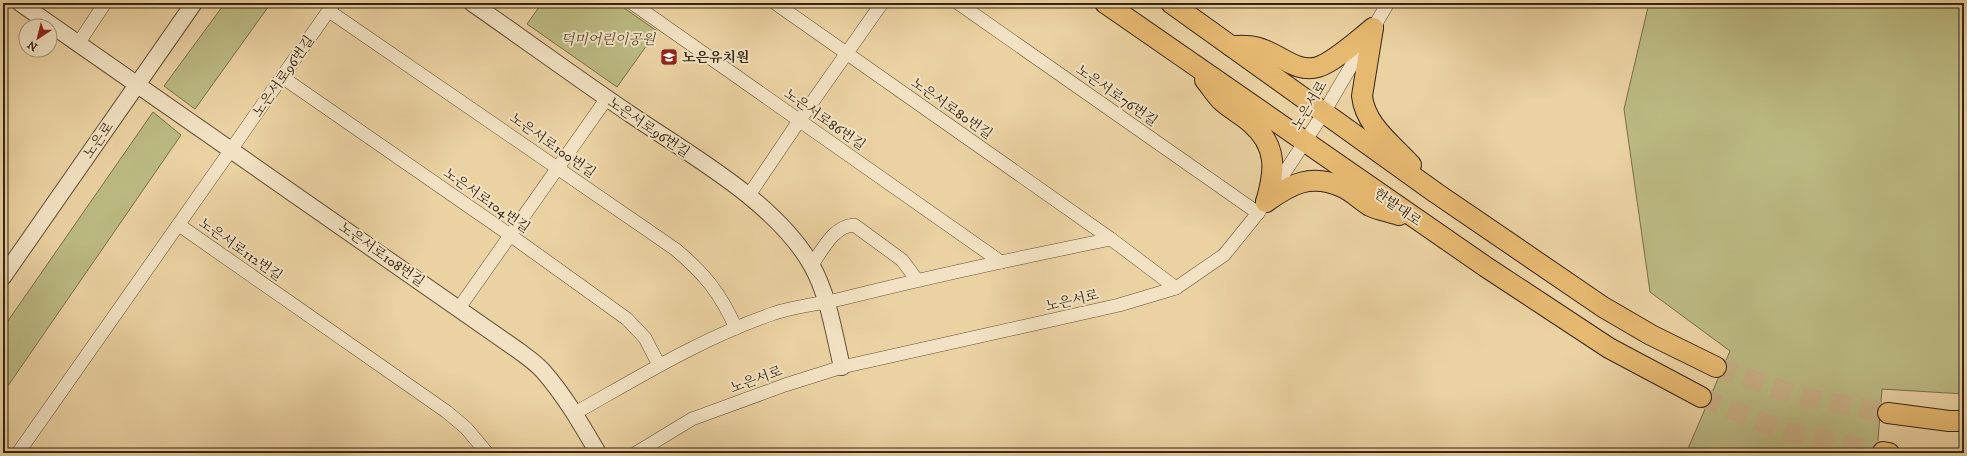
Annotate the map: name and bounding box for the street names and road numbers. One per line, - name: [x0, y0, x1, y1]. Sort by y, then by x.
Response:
- street label: 노은서로96번길: [249, 32, 319, 121]
- street label: 노은서로76번길: [1072, 61, 1161, 131]
- street label: 노은서로80번길: [907, 74, 996, 144]
- street label: 노은서로: [1288, 77, 1332, 133]
- street label: 노은서로86번길: [780, 85, 869, 155]
- street label: 노은서로96번길: [604, 94, 693, 162]
- street label: 노은서로100번길: [506, 109, 599, 182]
- street label: 노은로: [80, 118, 118, 162]
- street label: 노은서로104번길: [440, 164, 533, 237]
- street label: 한밭대로: [1370, 185, 1425, 231]
- street label: 노은서로112번길: [195, 214, 286, 285]
- street label: 노은서로108번길: [335, 219, 428, 291]
- street label: 노은서로: [1044, 286, 1101, 316]
- street label: 노은서로: [728, 362, 785, 398]

